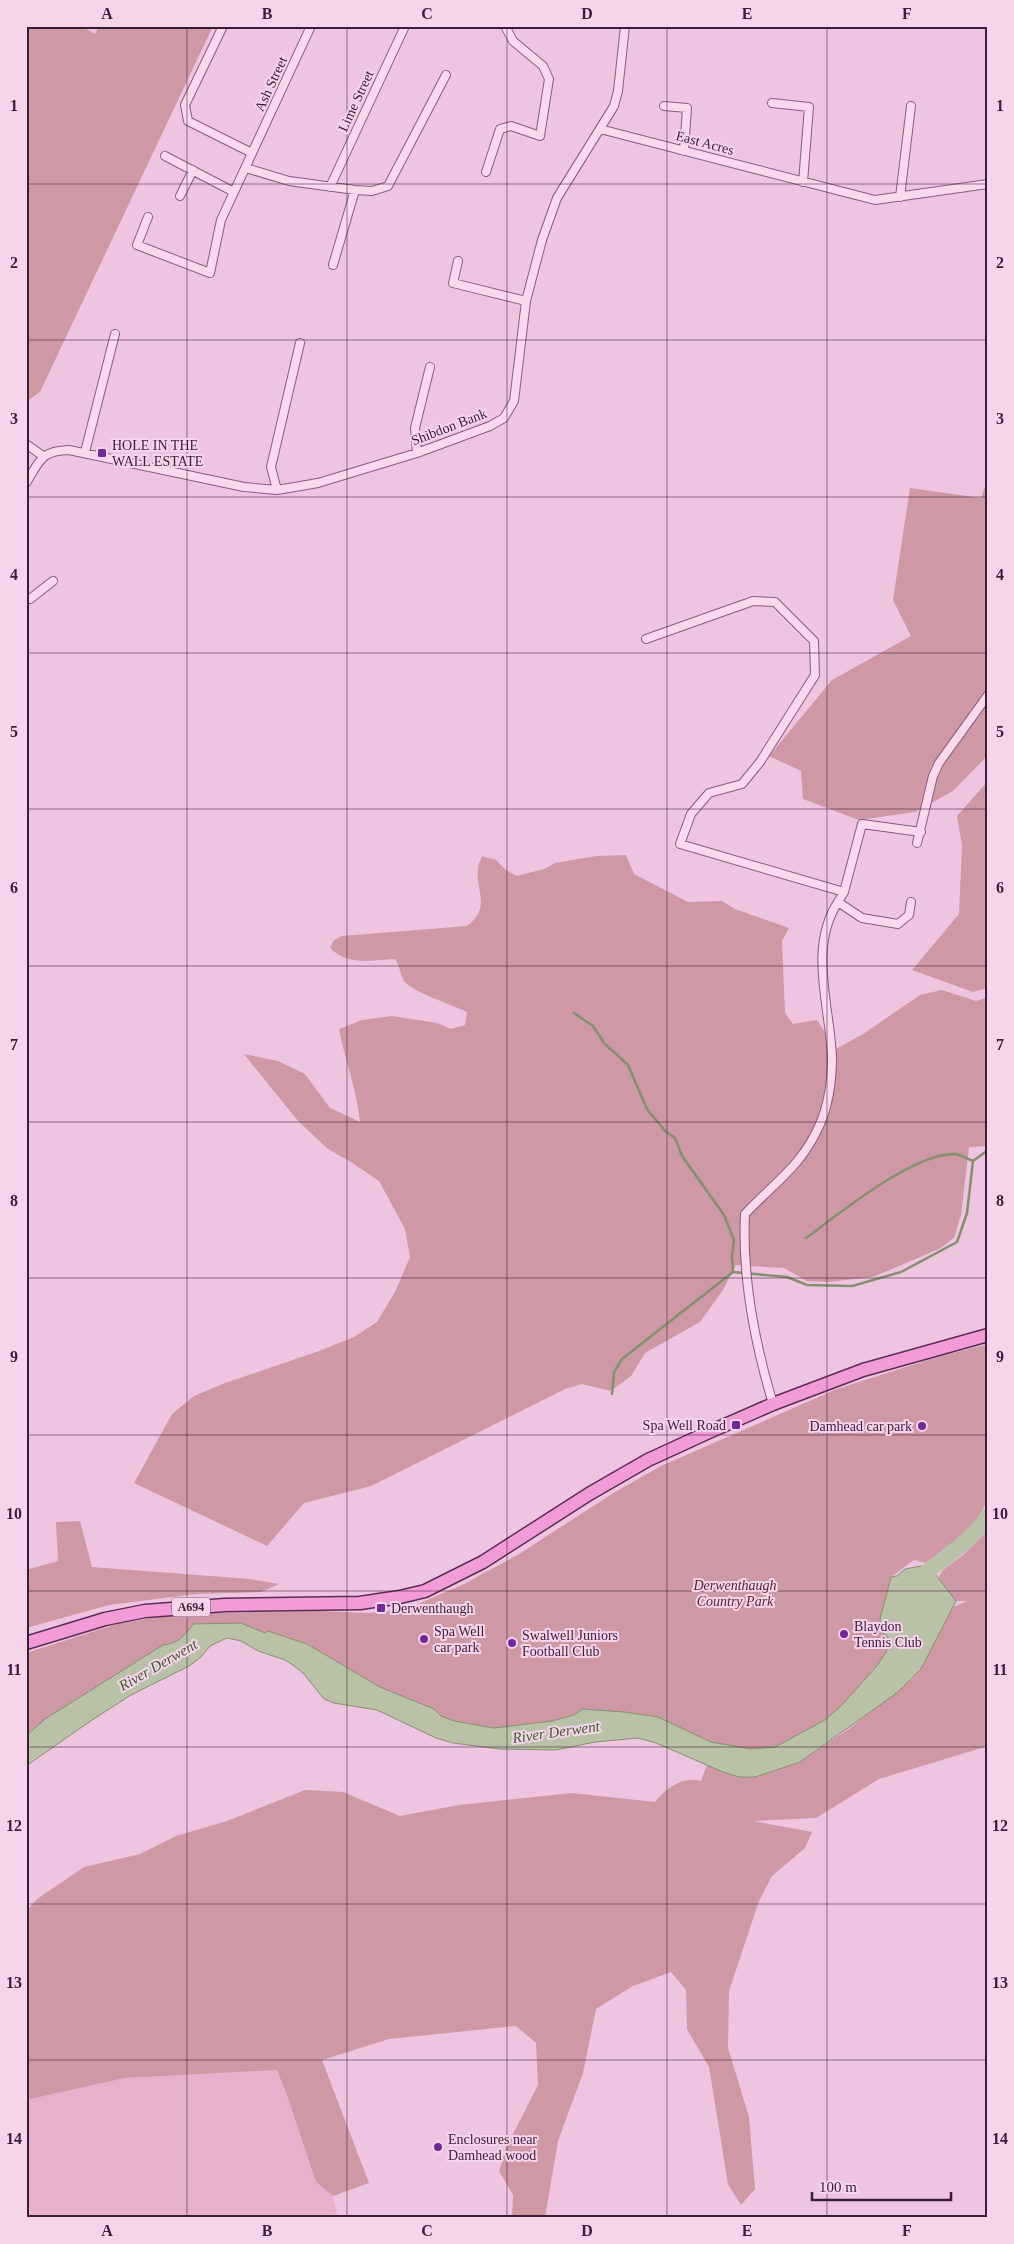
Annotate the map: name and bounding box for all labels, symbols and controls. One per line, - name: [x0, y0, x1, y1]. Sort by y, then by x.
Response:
- text: A: [101, 5, 113, 22]
- text: B: [262, 5, 273, 22]
- text: C: [421, 5, 433, 22]
- text: D: [581, 5, 593, 22]
- text: E: [742, 5, 752, 22]
- text: F: [902, 5, 912, 22]
- street label: Ash Street: [252, 54, 290, 114]
- street label: Lime Street: [335, 68, 377, 134]
- text: 1: [10, 97, 18, 114]
- text: 1: [996, 97, 1004, 114]
- street label: East Acres: [674, 128, 736, 158]
- text: 2: [10, 254, 18, 271]
- text: 2: [996, 254, 1004, 271]
- street label: Shibdon Bank: [409, 406, 489, 448]
- text: 3: [10, 410, 18, 427]
- text: 3: [996, 410, 1004, 427]
- place label: HOLE IN THE WALL ESTATE: [112, 438, 203, 469]
- marker: HOLE IN THE WALL ESTATE: [96, 447, 108, 459]
- text: 4: [10, 566, 18, 583]
- text: 4: [996, 566, 1004, 583]
- text: 5: [10, 723, 18, 740]
- text: 5: [996, 723, 1004, 740]
- text: 6: [10, 879, 18, 896]
- text: 6: [996, 879, 1004, 896]
- text: 7: [10, 1036, 18, 1053]
- text: 7: [996, 1036, 1004, 1053]
- text: 8: [10, 1192, 18, 1209]
- text: 8: [996, 1192, 1004, 1209]
- text: 9: [10, 1348, 18, 1365]
- text: 9: [996, 1348, 1004, 1365]
- place label: Spa Well Road: [643, 1418, 726, 1433]
- marker: Spa Well Road: [730, 1419, 742, 1431]
- place label: Damhead car park: [809, 1419, 912, 1434]
- marker: Damhead car park: [916, 1420, 928, 1432]
- text: 10: [6, 1505, 22, 1522]
- text: 10: [992, 1505, 1008, 1522]
- park label: Derwenthaugh Country Park: [692, 1578, 777, 1609]
- road number: A694: [172, 1598, 210, 1616]
- place label: Derwenthaugh: [391, 1601, 473, 1616]
- marker: Derwenthaugh: [375, 1602, 387, 1614]
- place label: Blaydon Tennis Club: [854, 1619, 922, 1650]
- place label: Spa Well car park: [434, 1624, 484, 1655]
- place label: Swalwell Juniors Football Club: [522, 1628, 618, 1659]
- marker: Blaydon Tennis Club: [838, 1628, 850, 1640]
- marker: Spa Well car park: [418, 1633, 430, 1645]
- water label: River Derwent: [115, 1636, 201, 1694]
- marker: Swalwell Juniors Football Club: [506, 1637, 518, 1649]
- text: 11: [6, 1661, 22, 1678]
- text: 11: [992, 1661, 1008, 1678]
- water label: River Derwent: [510, 1718, 601, 1746]
- text: 12: [6, 1817, 22, 1834]
- text: 12: [992, 1817, 1008, 1834]
- text: 13: [6, 1974, 22, 1991]
- text: 13: [992, 1974, 1008, 1991]
- text: 14: [6, 2130, 22, 2147]
- text: 14: [992, 2130, 1008, 2147]
- place label: Enclosures near Damhead wood: [448, 2132, 537, 2163]
- marker: Enclosures near Damhead wood: [432, 2141, 444, 2153]
- scale bar: [812, 2169, 950, 2201]
- text: 100 m: [819, 2179, 857, 2195]
- text: A: [101, 2222, 113, 2239]
- text: B: [262, 2222, 273, 2239]
- text: C: [421, 2222, 433, 2239]
- text: D: [581, 2222, 593, 2239]
- text: E: [742, 2222, 752, 2239]
- text: F: [902, 2222, 912, 2239]

